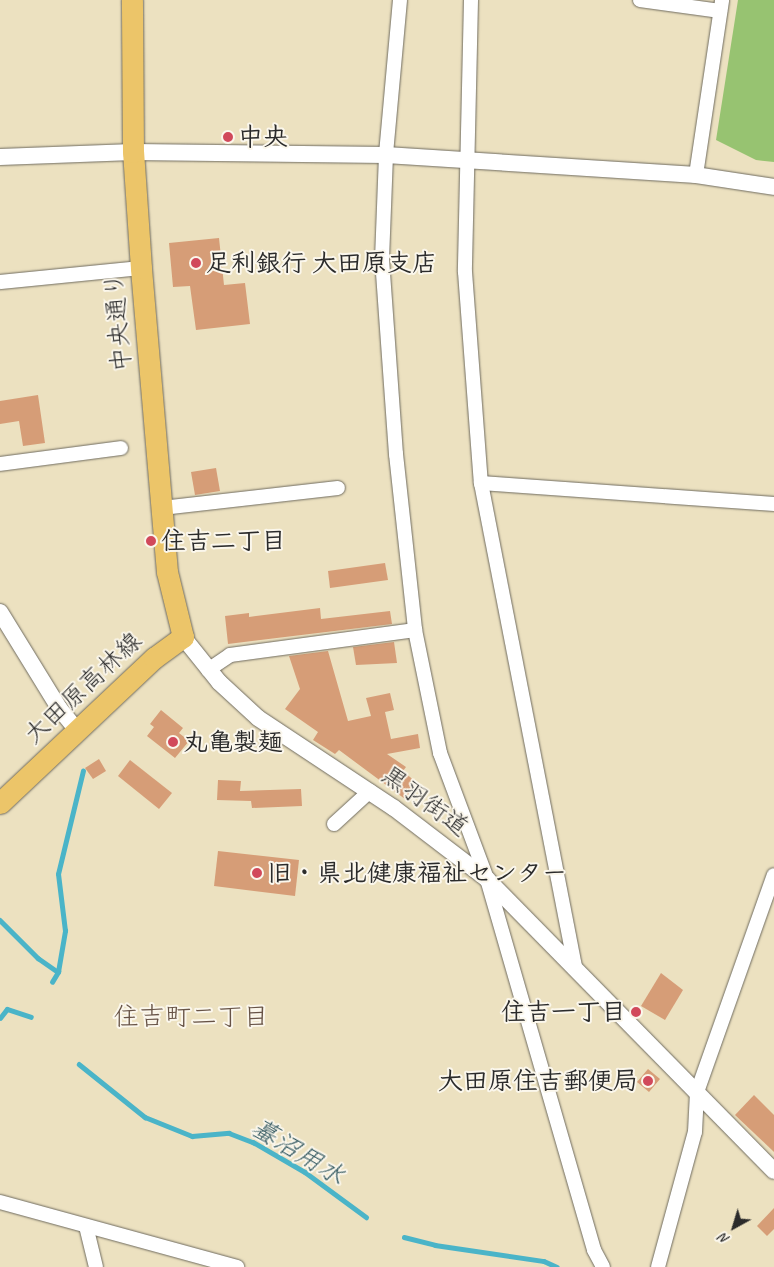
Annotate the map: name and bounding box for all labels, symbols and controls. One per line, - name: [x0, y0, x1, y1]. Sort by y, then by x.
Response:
- place label: 中央: [238, 122, 288, 152]
- marker: 中央: [222, 131, 234, 143]
- place label: 足利銀行 大田原支店: [206, 248, 437, 278]
- marker: 足利銀行 大田原支店: [190, 257, 202, 269]
- street label: 中央通り: [99, 271, 137, 373]
- place label: 住吉二丁目: [161, 526, 286, 556]
- marker: 住吉二丁目: [145, 535, 157, 547]
- street label: 大田原高林線: [18, 626, 148, 750]
- place label: 丸亀製麺: [183, 727, 283, 757]
- marker: 丸亀製麺: [167, 736, 179, 748]
- street label: 黒羽街道: [376, 759, 474, 843]
- place label: 旧・県北健康福祉センター: [267, 858, 567, 888]
- marker: 旧・県北健康福祉センター: [251, 867, 263, 879]
- place label: 住吉一丁目: [501, 997, 626, 1027]
- district label: 住吉町二丁目: [113, 1001, 269, 1033]
- marker: 住吉一丁目: [630, 1006, 642, 1018]
- place label: 大田原住吉郵便局: [438, 1066, 638, 1096]
- marker: 大田原住吉郵便局: [642, 1075, 654, 1087]
- water label: 蟇沼用水: [245, 1112, 351, 1192]
- north arrow: [709, 1202, 759, 1252]
- text: N: [716, 1230, 733, 1248]

